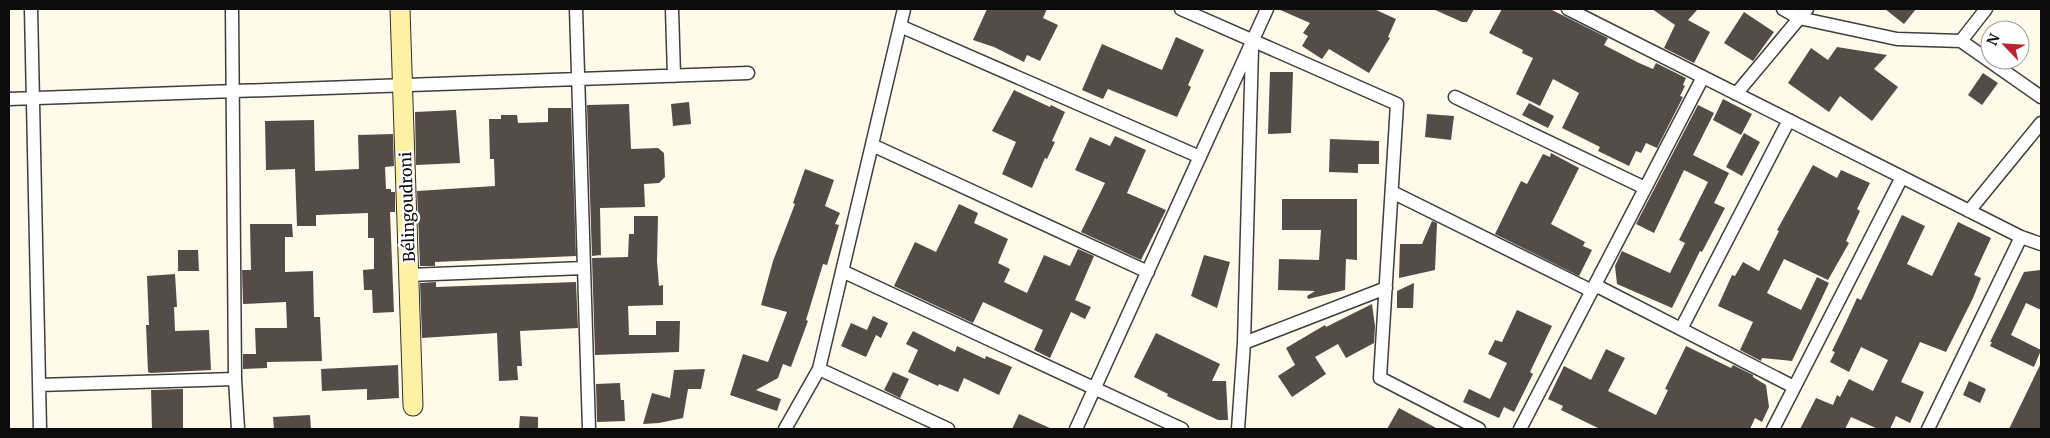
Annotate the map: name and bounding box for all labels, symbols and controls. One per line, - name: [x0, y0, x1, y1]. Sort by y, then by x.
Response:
- north arrow: [1980, 20, 2030, 70]
- text: N: [1983, 31, 2004, 48]
- street label: Bélingoudroni: [395, 152, 419, 262]

